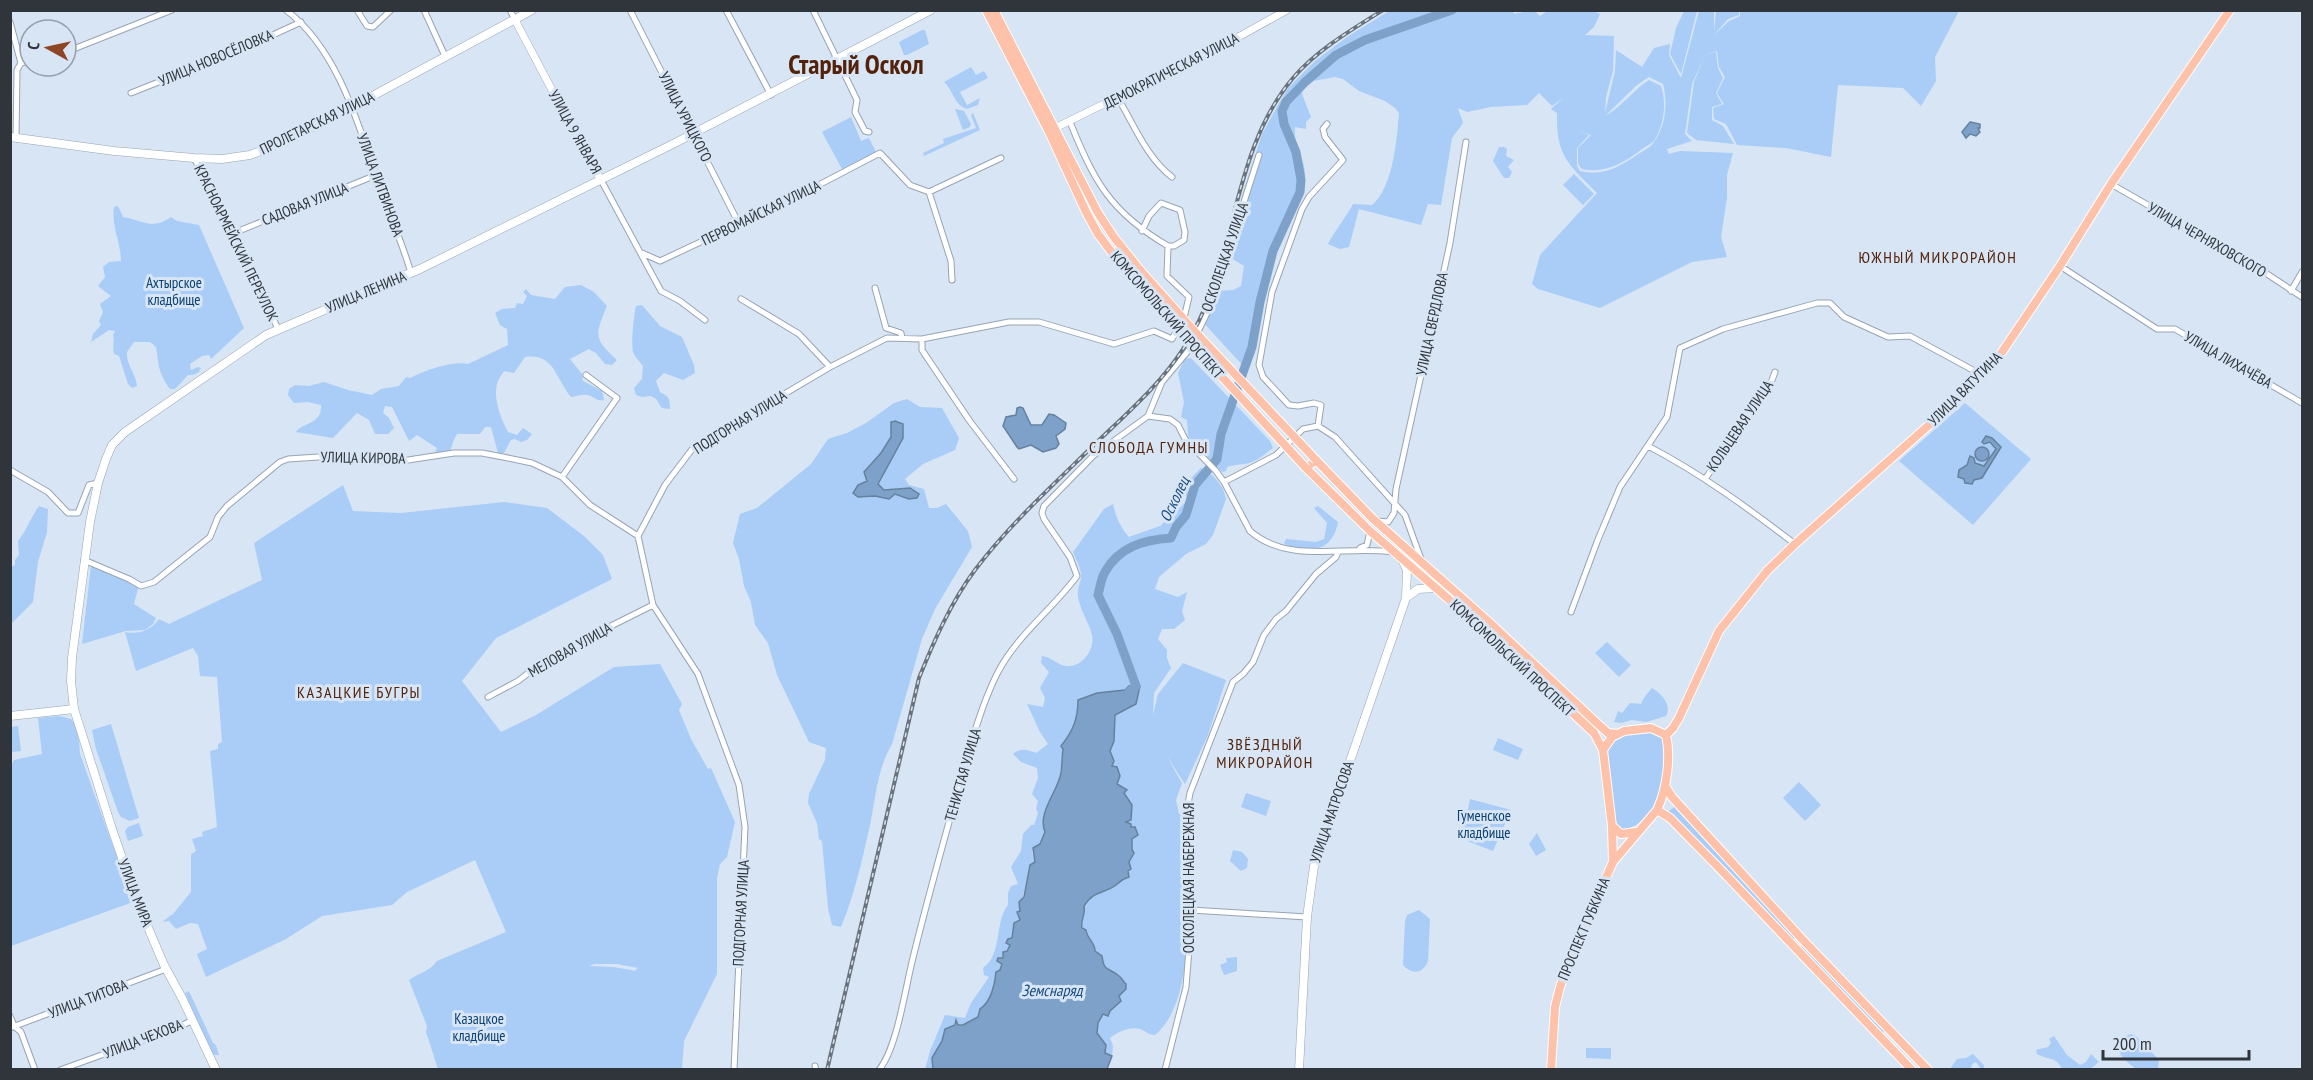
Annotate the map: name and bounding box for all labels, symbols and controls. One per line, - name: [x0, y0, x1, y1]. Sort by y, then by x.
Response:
- north arrow: [18, 18, 78, 78]
- street label: УЛИЦА НОВОСЁЛОВКА: [156, 25, 277, 90]
- street label: ДЕМОКРАТИЧЕСКАЯ УЛИЦА: [1100, 28, 1242, 113]
- text: С: [23, 40, 44, 51]
- district label: Старый Оскол: [788, 47, 924, 81]
- street label: УЛИЦА УРИЦКОГО: [655, 69, 716, 165]
- street label: ПРОЛЕТАРСКАЯ УЛИЦА: [256, 86, 378, 158]
- street label: УЛИЦА 9 ЯНВАРЯ: [545, 86, 606, 177]
- street label: УЛИЦА ЛИТВИНОВА: [353, 131, 408, 240]
- street label: КРАСНОАРМЕЙСКИЙ ПЕРЕУЛОК: [190, 161, 283, 325]
- street label: ПЕРВОМАЙСКАЯ УЛИЦА: [698, 175, 824, 250]
- street label: САДОВАЯ УЛИЦА: [259, 177, 351, 229]
- street label: УЛИЦА ЧЕРНЯХОВСКОГО: [2145, 198, 2270, 281]
- street label: ОСКОЛЕЦКАЯ УЛИЦА: [1197, 199, 1252, 314]
- street label: КОМСОМОЛЬСКИЙ ПРОСПЕКТ: [1107, 247, 1228, 383]
- district label: ЮЖНЫЙ МИКРОРАЙОН: [1859, 247, 2017, 267]
- street label: УЛИЦА ЛЕНИНА: [323, 266, 410, 317]
- street label: УЛИЦА СВЕРДЛОВА: [1411, 270, 1452, 377]
- park label: Ахтырское кладбище: [146, 273, 202, 309]
- street label: УЛИЦА ЛИХАЧЁВА: [2181, 327, 2276, 393]
- street label: УЛИЦА ВАТУТИНА: [1924, 347, 2006, 430]
- street label: КОЛЬЦЕВАЯ УЛИЦА: [1702, 376, 1778, 475]
- street label: ПОДГОРНАЯ УЛИЦА: [690, 385, 791, 458]
- district label: СЛОБОДА ГУМНЫ: [1089, 437, 1209, 457]
- street label: УЛИЦА КИРОВА: [320, 447, 406, 468]
- water label: Осколец: [1155, 472, 1194, 525]
- street label: КОМСОМОЛЬСКИЙ ПРОСПЕКТ: [1446, 595, 1579, 720]
- street label: МЕЛОВАЯ УЛИЦА: [525, 618, 616, 681]
- district label: КАЗАЦКИЕ БУГРЫ: [297, 682, 421, 702]
- street label: ТЕНИСТАЯ УЛИЦА: [940, 725, 985, 824]
- district label: ЗВЁЗДНЫЙ МИКРОРАЙОН: [1216, 734, 1314, 772]
- street label: УЛИЦА МАТРОСОВА: [1305, 757, 1358, 865]
- street label: ОСКОЛЕЦКАЯ НАБЕРЕЖНАЯ: [1179, 803, 1198, 953]
- park label: Гуменское кладбище: [1457, 806, 1511, 842]
- street label: УЛИЦА МИРА: [114, 856, 157, 930]
- street label: ПОДГОРНАЯ УЛИЦА: [728, 858, 753, 967]
- street label: ПРОСПЕКТ ГУБКИНА: [1553, 874, 1614, 983]
- street label: УЛИЦА ТИТОВА: [46, 974, 131, 1022]
- water label: Земснаряд: [1021, 980, 1084, 1000]
- park label: Казацкое кладбище: [452, 1009, 506, 1045]
- street label: УЛИЦА ЧЕХОВА: [100, 1014, 186, 1062]
- scale bar: [2103, 1023, 2248, 1061]
- text: 200 m: [2112, 1032, 2152, 1055]

